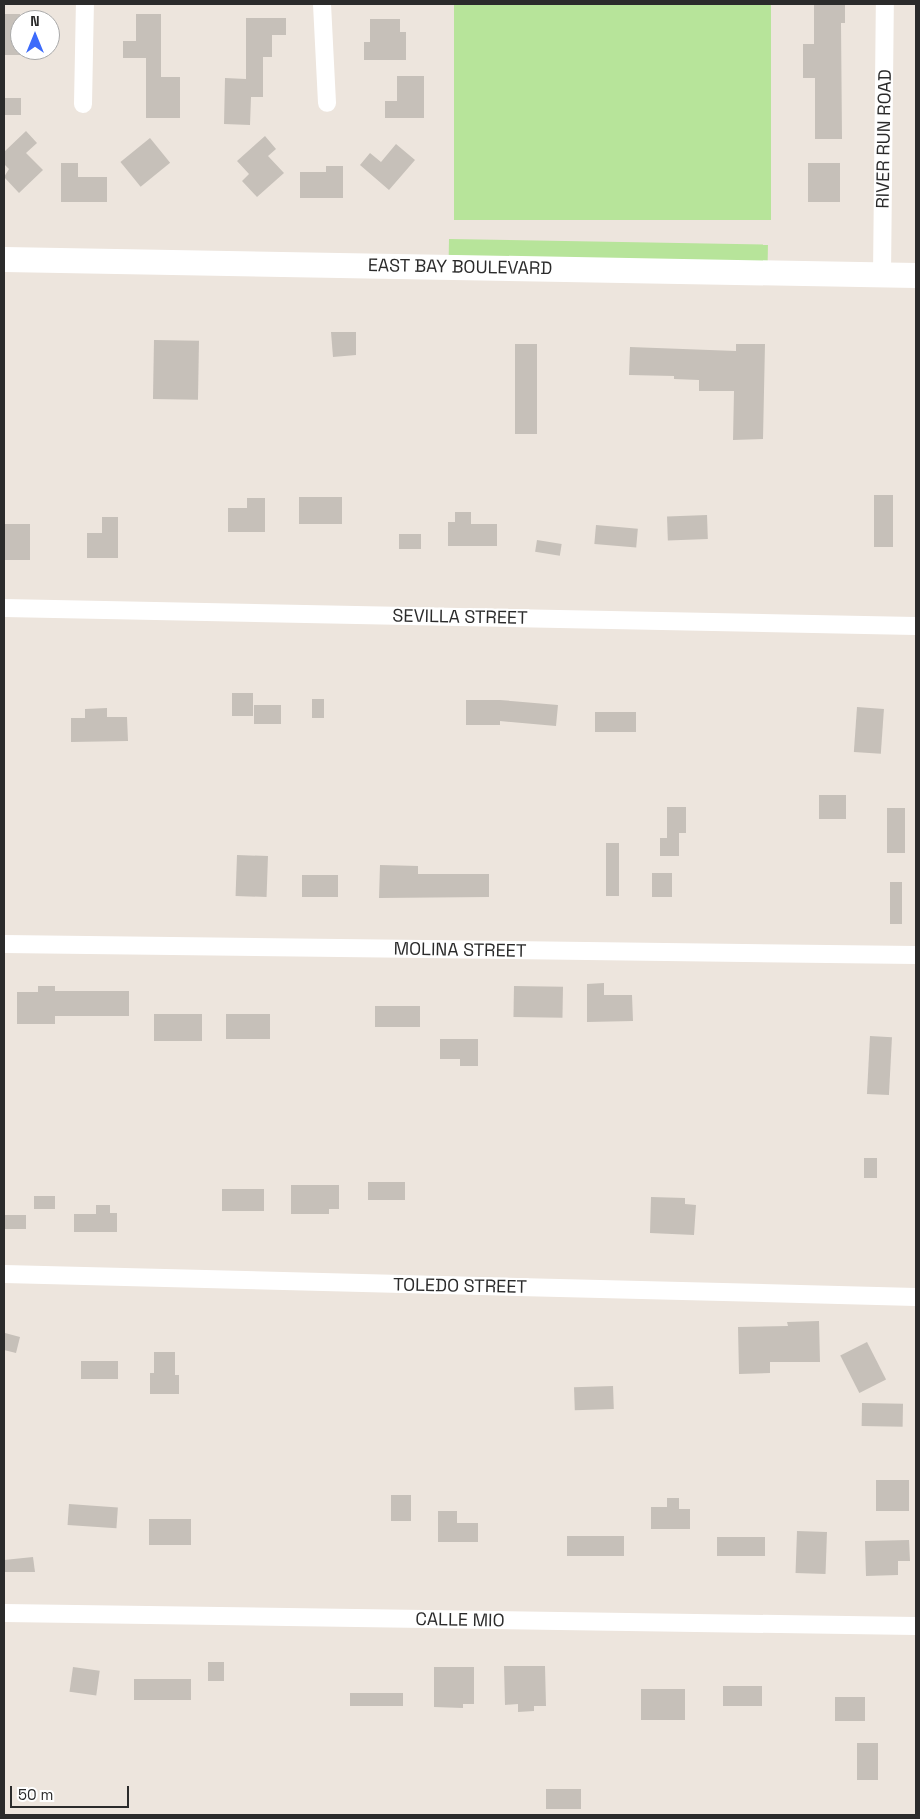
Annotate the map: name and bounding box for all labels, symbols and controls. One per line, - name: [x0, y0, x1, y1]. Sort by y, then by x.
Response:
- north arrow: [10, 10, 60, 60]
- text: N: [30, 12, 40, 30]
- street label: RIVER RUN ROAD: [872, 69, 896, 209]
- street label: EAST BAY BOULEVARD: [367, 255, 553, 279]
- street label: SEVILLA STREET: [392, 605, 528, 629]
- street label: MOLINA STREET: [393, 938, 527, 962]
- street label: TOLEDO STREET: [393, 1274, 527, 1298]
- street label: CALLE MIO: [415, 1608, 505, 1632]
- scale bar: [12, 1776, 131, 1808]
- text: 50 m: [18, 1785, 53, 1804]

